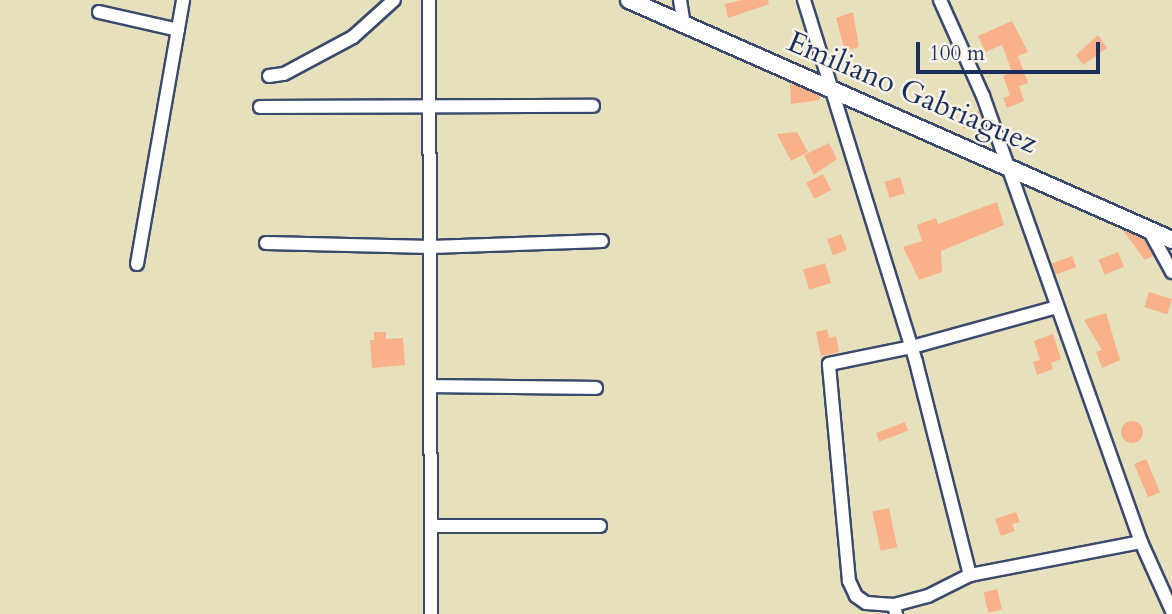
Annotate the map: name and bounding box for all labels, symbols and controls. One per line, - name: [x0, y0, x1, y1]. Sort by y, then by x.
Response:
- street label: Emiliano Gabriaguez: [782, 24, 1042, 162]
- scale bar: [920, 28, 1104, 72]
- text: 100 m: [929, 39, 985, 68]

